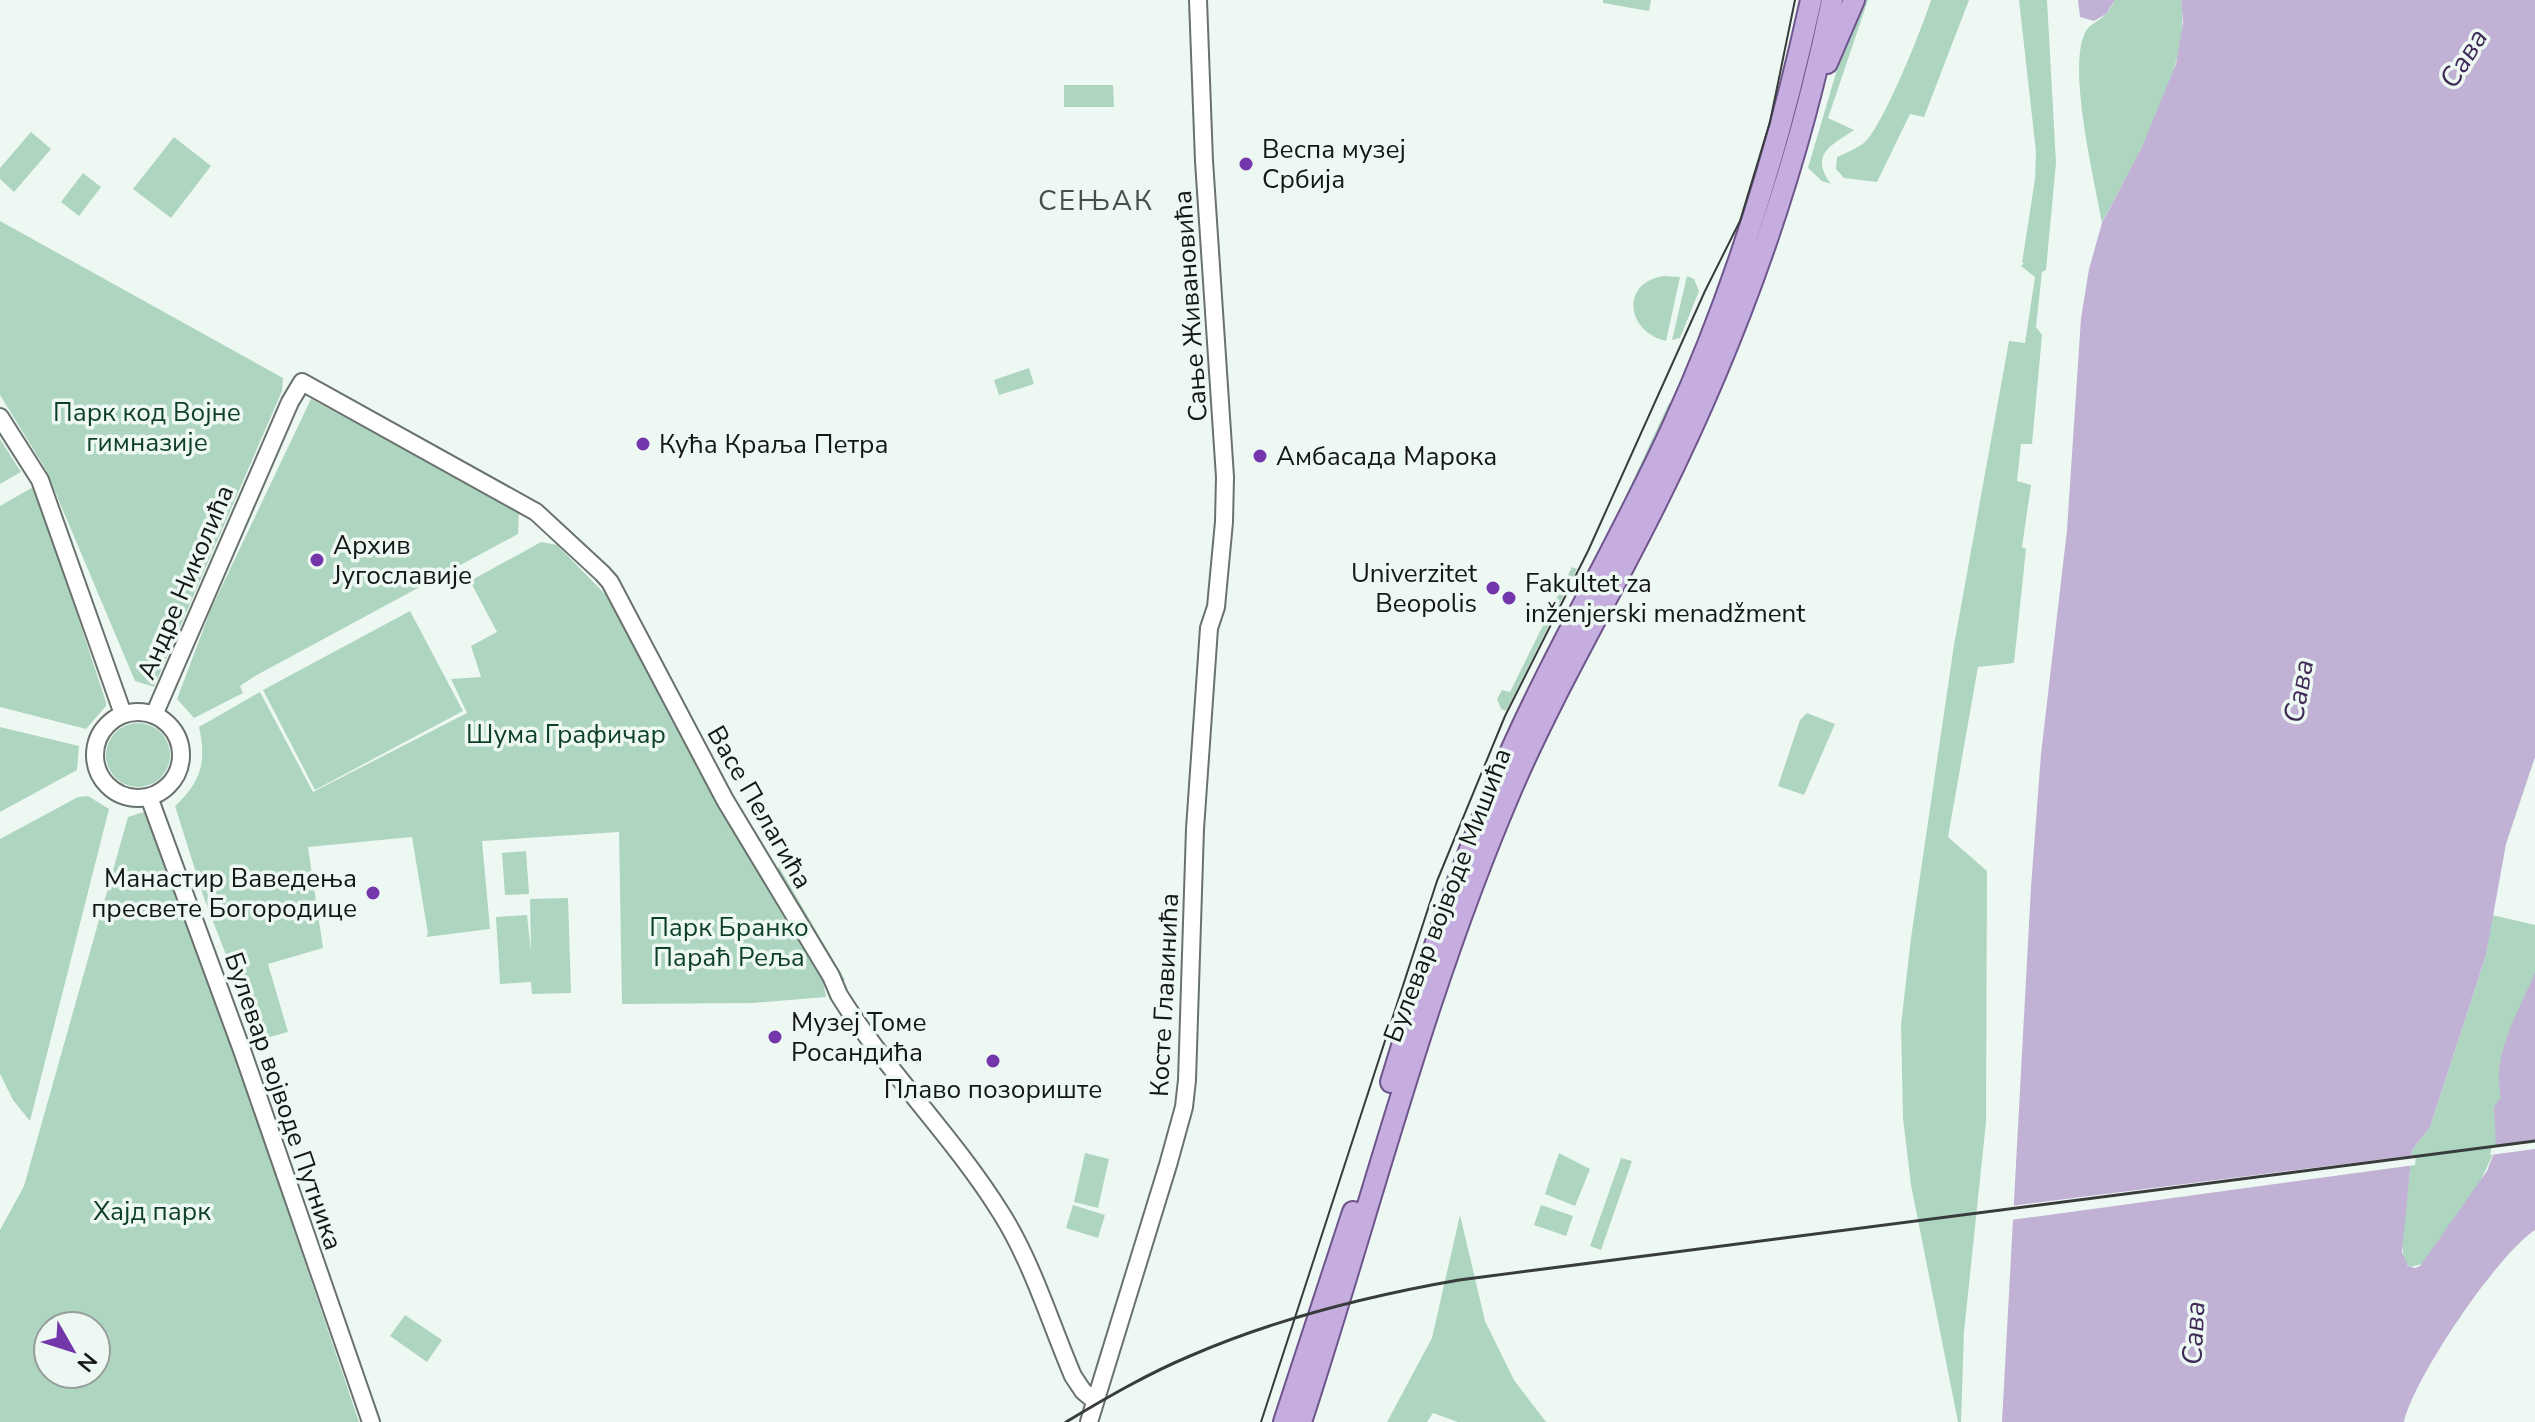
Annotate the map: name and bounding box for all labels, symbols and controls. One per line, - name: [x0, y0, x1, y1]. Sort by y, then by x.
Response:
- water label: Сава: [2431, 21, 2497, 96]
- place label: Веспа музеј Србија: [1262, 132, 1406, 197]
- marker: Веспа музеј Србија: [1237, 155, 1255, 173]
- district label: СЕЊАК: [1038, 182, 1154, 220]
- street label: Сање Живановића: [1165, 189, 1216, 423]
- park label: Парк код Војне гимназије: [53, 395, 241, 460]
- place label: Кућа Краља Петра: [659, 427, 889, 462]
- marker: Кућа Краља Петра: [634, 435, 652, 453]
- place label: Амбасада Марока: [1276, 439, 1497, 474]
- marker: Амбасада Марока: [1251, 447, 1269, 465]
- street label: Андре Николића: [129, 480, 242, 685]
- place label: Архив Југославије: [332, 528, 472, 593]
- marker: Архив Југославије: [308, 551, 326, 569]
- place label: Univerzitet Beopolis: [1351, 556, 1478, 621]
- place label: Fakultet za inženjerski menadžment: [1525, 566, 1806, 631]
- marker: Univerzitet Beopolis: [1484, 579, 1502, 597]
- marker: Fakultet za inženjerski menadžment: [1500, 589, 1518, 607]
- water label: Сава: [2275, 656, 2323, 726]
- park label: Шума Графичар: [466, 717, 666, 752]
- street label: Васе Пелагића: [699, 719, 820, 895]
- street label: Булевар војводе Мишића: [1375, 743, 1520, 1047]
- place label: Манастир Ваведења пресвете Богородице: [91, 861, 357, 926]
- marker: Манастир Ваведења пресвете Богородице: [364, 884, 382, 902]
- street label: Косте Главинића: [1142, 892, 1187, 1098]
- park label: Парк Бранко Параћ Реља: [649, 910, 809, 975]
- street label: Булевар војводе Путника: [216, 948, 351, 1255]
- place label: Музеј Томе Росандића: [791, 1005, 926, 1070]
- marker: Музеј Томе Росандића: [766, 1028, 784, 1046]
- marker: Плаво позориште: [984, 1052, 1002, 1070]
- place label: Плаво позориште: [884, 1072, 1102, 1107]
- park label: Хајд парк: [93, 1194, 211, 1229]
- water label: Сава: [2173, 1300, 2215, 1366]
- north arrow: [32, 1310, 112, 1390]
- text: N: [70, 1346, 104, 1378]

